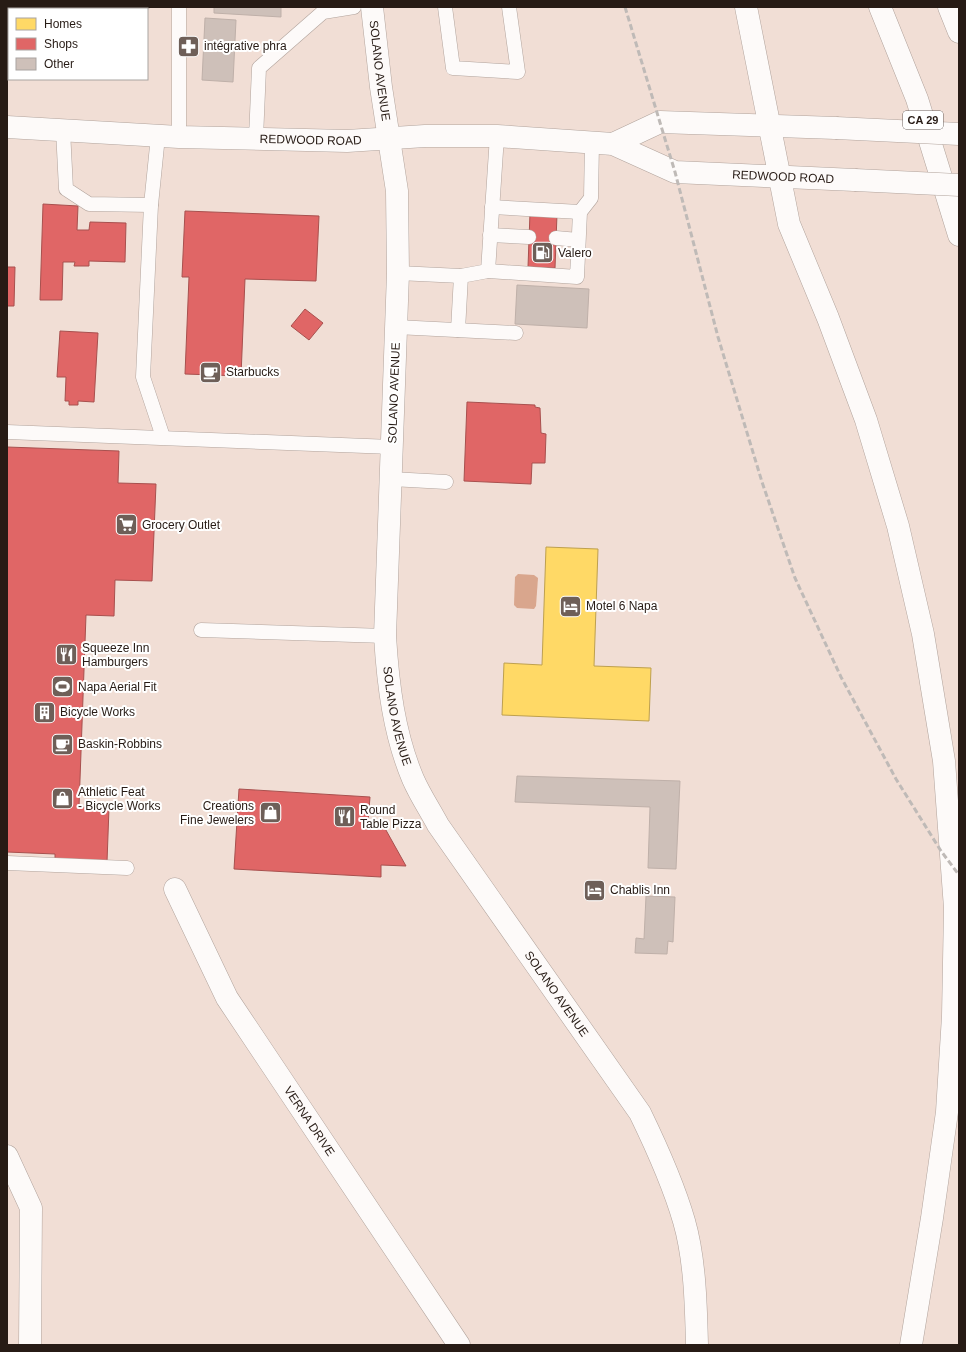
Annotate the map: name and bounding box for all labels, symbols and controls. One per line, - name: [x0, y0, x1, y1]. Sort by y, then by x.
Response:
- legend: [8, 8, 148, 80]
- text: Homes: [44, 17, 82, 31]
- street label: SOLANO AVENUE: [367, 20, 393, 122]
- pharmacy icon: intégrative phra: [175, 33, 201, 59]
- text: Shops: [44, 37, 78, 51]
- place label: intégrative phra: [204, 39, 287, 53]
- text: Other: [44, 57, 74, 71]
- road number: CA 29: [903, 111, 943, 129]
- street label: REDWOOD ROAD: [259, 132, 362, 148]
- street label: REDWOOD ROAD: [732, 168, 835, 186]
- fuel station icon: Valero: [529, 240, 555, 266]
- place label: Valero: [558, 246, 592, 260]
- street label: SOLANO AVENUE: [385, 342, 403, 444]
- cafe icon: Starbucks: [198, 359, 224, 385]
- place label: Starbucks: [226, 365, 279, 379]
- supermarket icon: Grocery Outlet: [114, 512, 140, 538]
- place label: Grocery Outlet: [142, 518, 221, 532]
- hotel icon: Motel 6 Napa: [557, 593, 583, 619]
- place label: Motel 6 Napa: [586, 599, 658, 613]
- place label: Squeeze Inn Hamburgers: [82, 641, 149, 669]
- restaurant icon: Squeeze Inn Hamburgers: [53, 642, 79, 668]
- street label: SOLANO AVENUE: [380, 666, 414, 768]
- sports icon: Napa Aerial Fit: [50, 674, 76, 700]
- place label: Napa Aerial Fit: [78, 680, 157, 694]
- building icon: Bicycle Works: [32, 699, 58, 725]
- place label: Bicycle Works: [60, 705, 135, 719]
- cafe icon: Baskin-Robbins: [49, 731, 75, 757]
- place label: Baskin-Robbins: [78, 737, 162, 751]
- place label: Athletic Feat - Bicycle Works: [78, 785, 160, 813]
- shop icon: Athletic Feat - Bicycle Works: [50, 786, 76, 812]
- place label: Creations Fine Jewelers: [180, 799, 254, 827]
- shop icon: Creations Fine Jewelers: [257, 800, 283, 826]
- place label: Round Table Pizza: [360, 803, 422, 831]
- restaurant icon: Round Table Pizza: [332, 804, 358, 830]
- hotel icon: Chablis Inn: [581, 877, 607, 903]
- place label: Chablis Inn: [610, 883, 670, 897]
- street label: SOLANO AVENUE: [522, 948, 591, 1039]
- street label: VERNA DRIVE: [281, 1084, 338, 1159]

